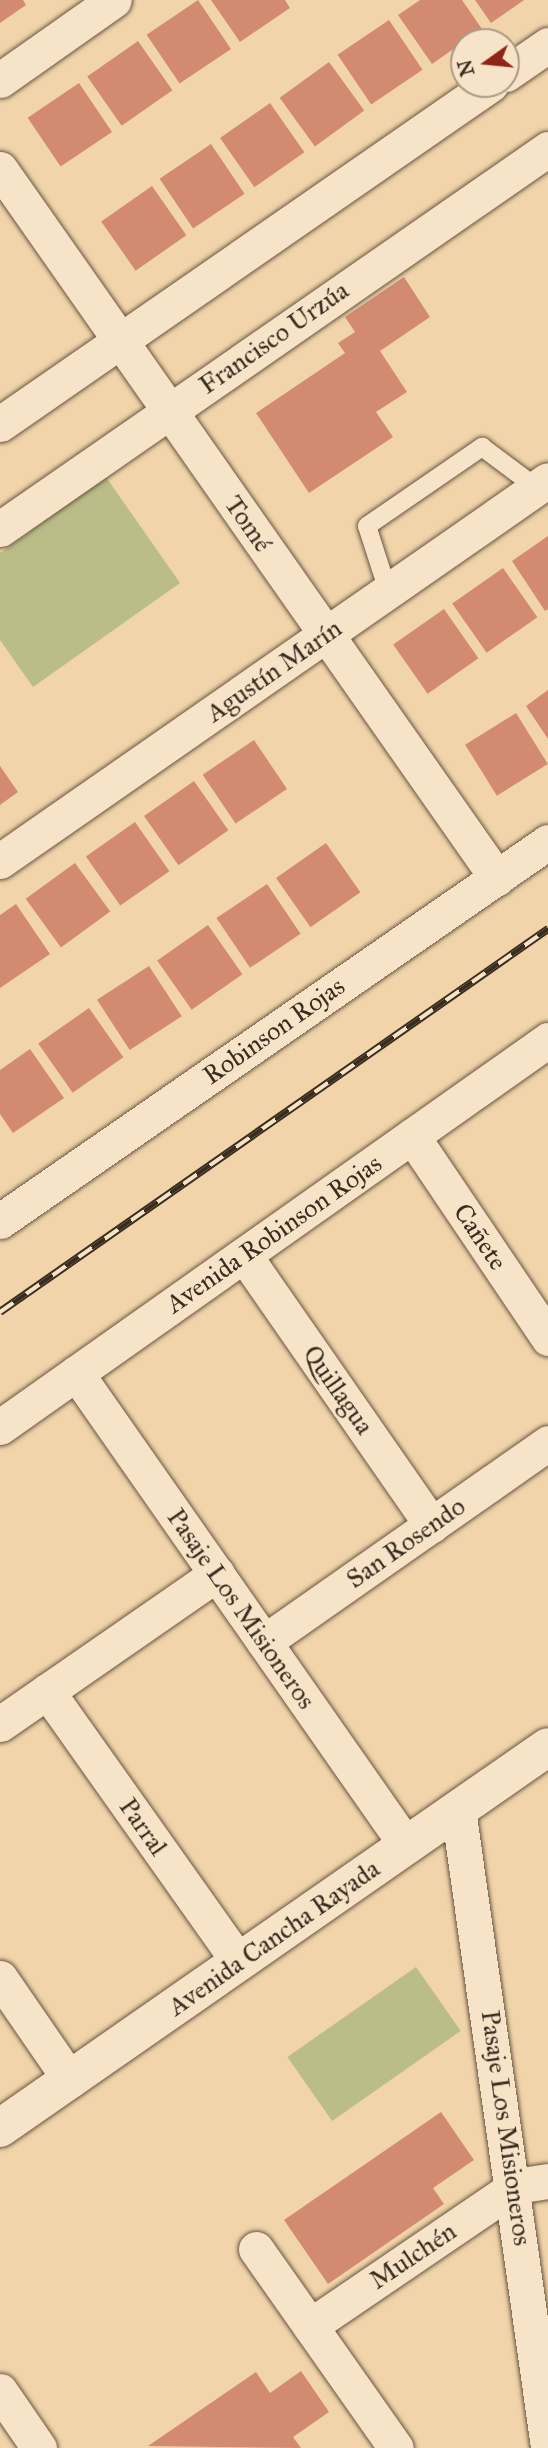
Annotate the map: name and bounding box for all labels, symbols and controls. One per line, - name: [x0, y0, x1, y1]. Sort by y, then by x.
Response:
- north arrow: [450, 28, 520, 98]
- text: N: [453, 57, 479, 79]
- street label: Francisco Urzúa: [193, 275, 355, 401]
- street label: Tomé: [218, 490, 278, 558]
- street label: Agustín Marín: [200, 613, 348, 729]
- street label: Robinson Rojas: [197, 971, 351, 1091]
- street label: Avenida Robinson Rojas: [160, 1148, 388, 1320]
- street label: Cañete: [446, 1198, 514, 1276]
- street label: Quillagua: [296, 1339, 380, 1441]
- street label: San Rosendo: [341, 1491, 471, 1595]
- street label: Pasaje Los Misioneros: [160, 1503, 322, 1715]
- street label: Parral: [112, 1792, 174, 1862]
- street label: Avenida Cancha Rayada: [162, 1853, 386, 2023]
- street label: Pasaje Los Misioneros: [474, 2008, 538, 2248]
- street label: Mulchén: [364, 2216, 462, 2296]

